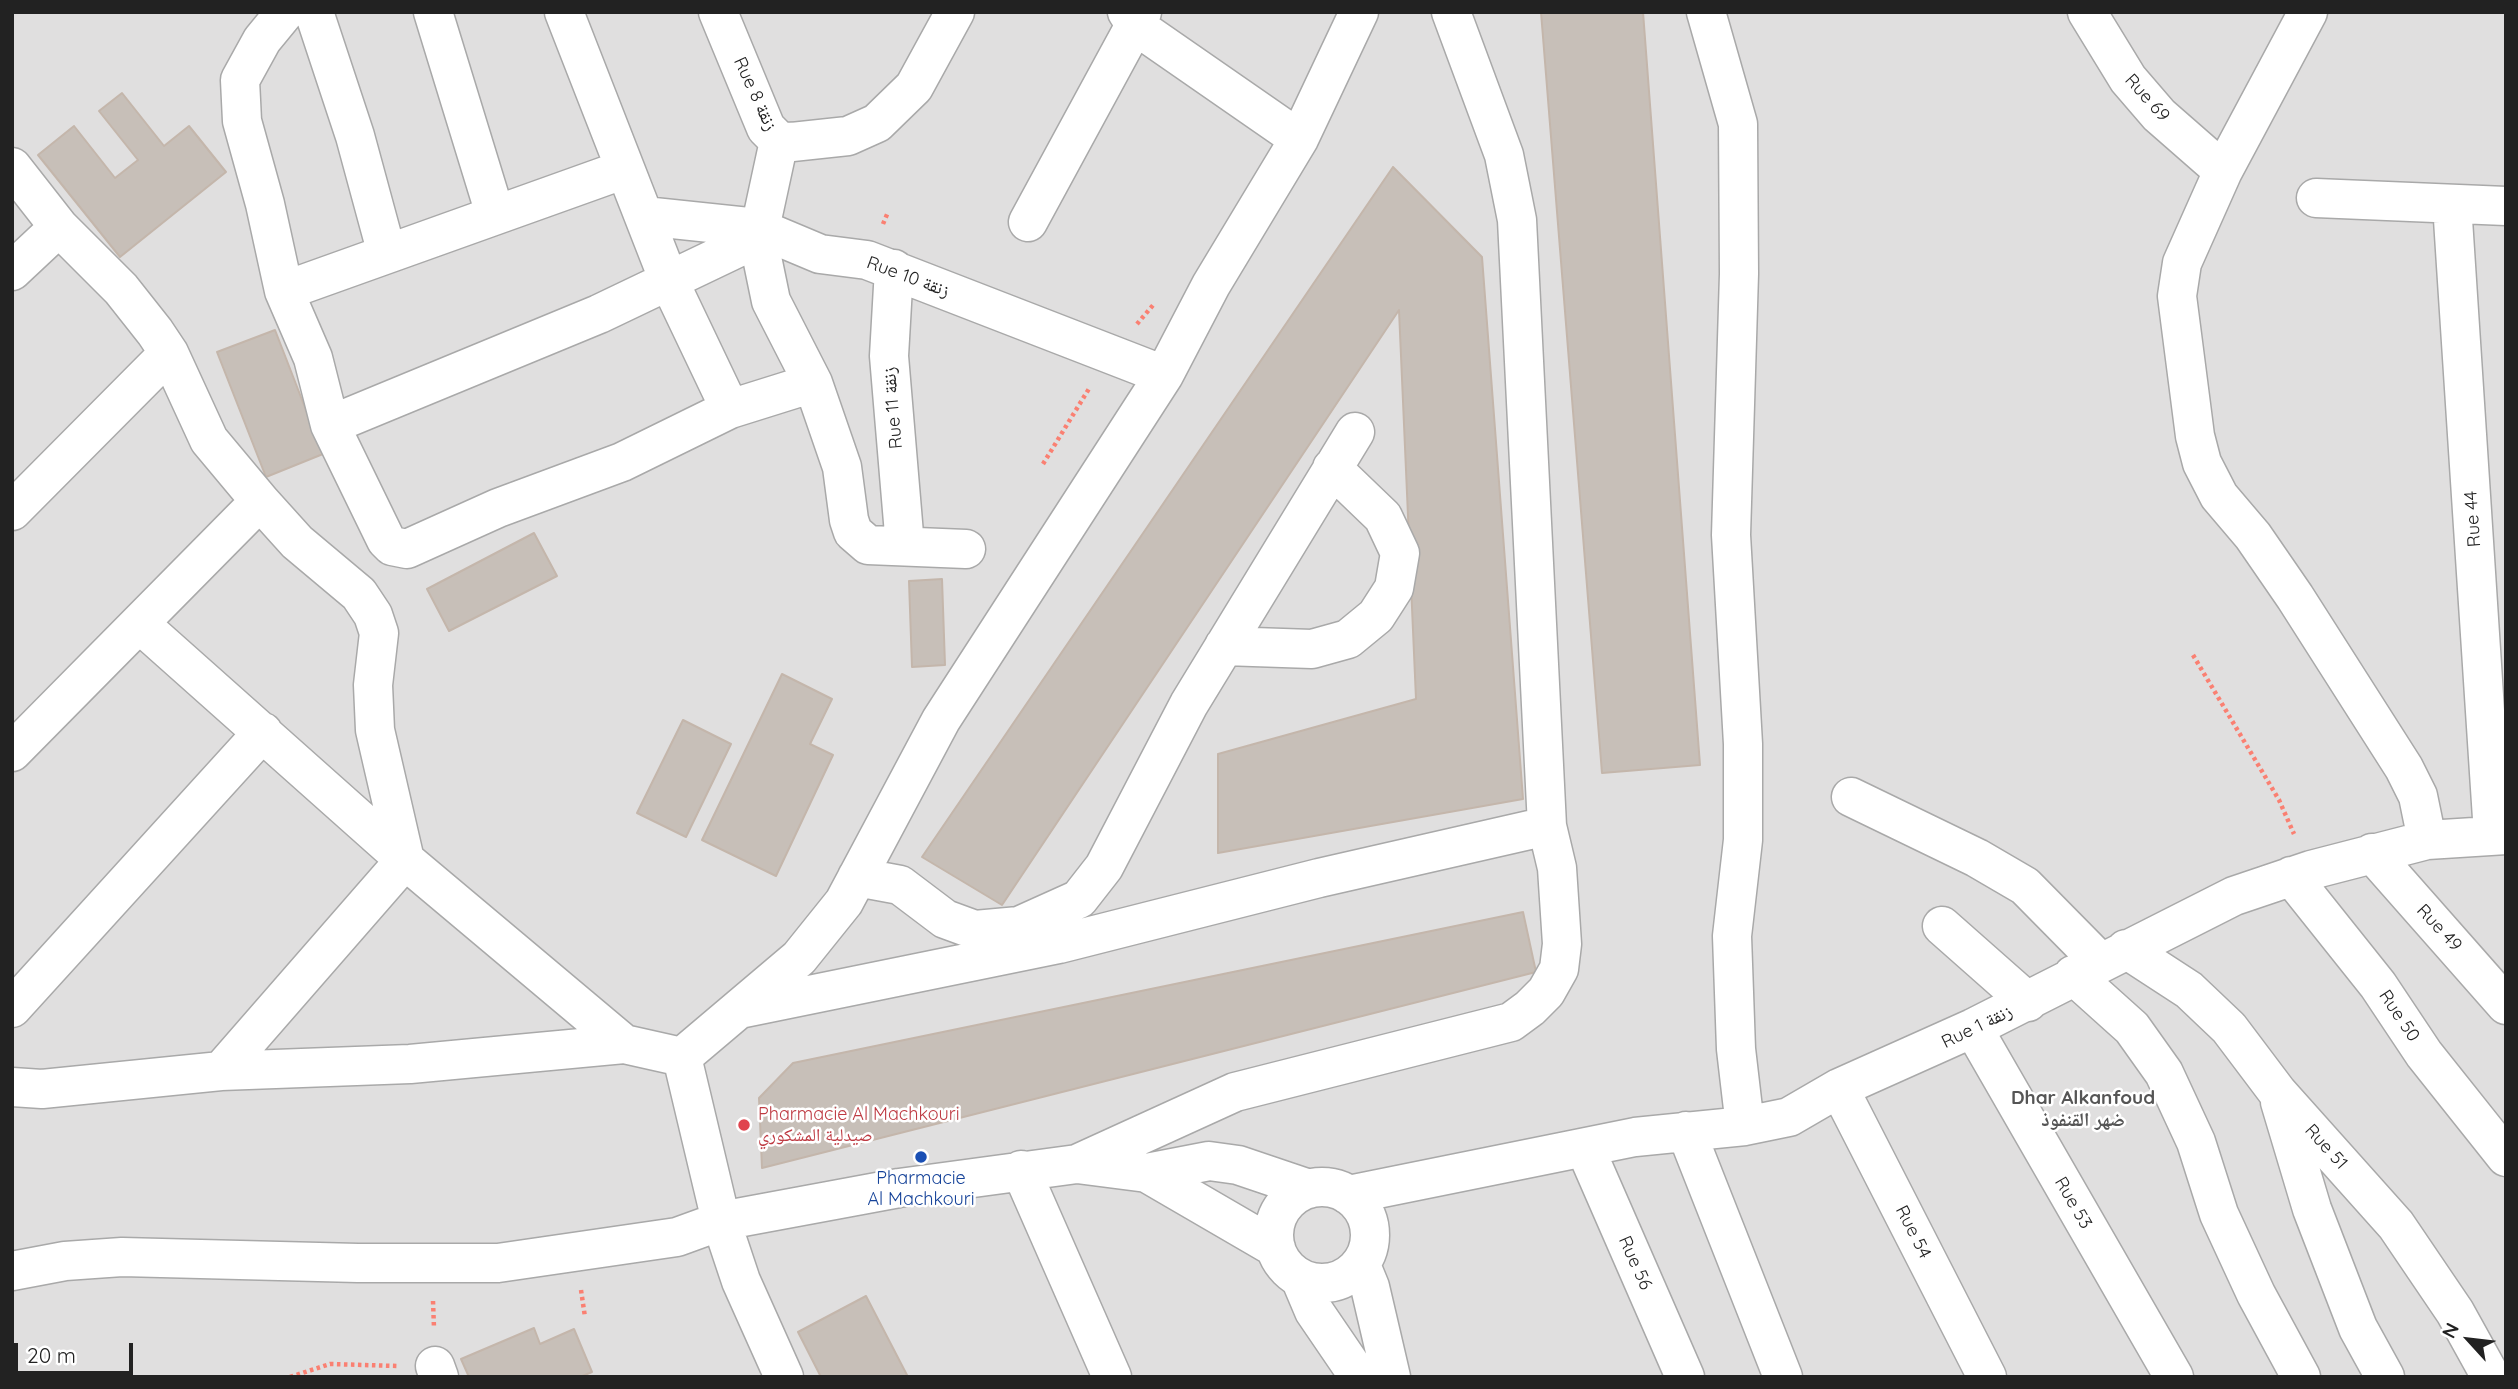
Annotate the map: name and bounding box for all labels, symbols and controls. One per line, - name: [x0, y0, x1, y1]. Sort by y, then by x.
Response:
- street label: Rue 8 زنقة: [729, 54, 781, 134]
- street label: Rue 69: [2120, 70, 2174, 126]
- street label: Rue 10 زنقة: [864, 252, 952, 302]
- street label: Rue 11 زنقة: [879, 366, 907, 450]
- street label: Rue 44: [2460, 490, 2486, 548]
- street label: Rue 49: [2412, 900, 2466, 956]
- street label: Rue 50: [2374, 986, 2424, 1046]
- street label: Rue 1 زنقة: [1938, 1001, 2016, 1053]
- district label: Dhar Alkanfoud ضهر القنفوذ: [2011, 1087, 2155, 1131]
- place label: Pharmacie Al Machkouri صيدلية المشكوري: [758, 1104, 960, 1146]
- marker: Pharmacie Al Machkouri صيدلية المشكوري: [736, 1117, 752, 1133]
- street label: Rue 51: [2300, 1120, 2352, 1174]
- marker: Pharmacie Al Machkouri: [913, 1149, 929, 1165]
- place label: Pharmacie Al Machkouri: [867, 1168, 975, 1210]
- street label: Rue 53: [2050, 1173, 2096, 1233]
- street label: Rue 54: [1891, 1202, 1935, 1262]
- street label: Rue 56: [1614, 1233, 1656, 1293]
- north arrow: [2434, 1305, 2504, 1375]
- text: N: [2436, 1319, 2464, 1342]
- scale bar: [18, 1330, 136, 1374]
- text: 20 m: [27, 1342, 76, 1368]

